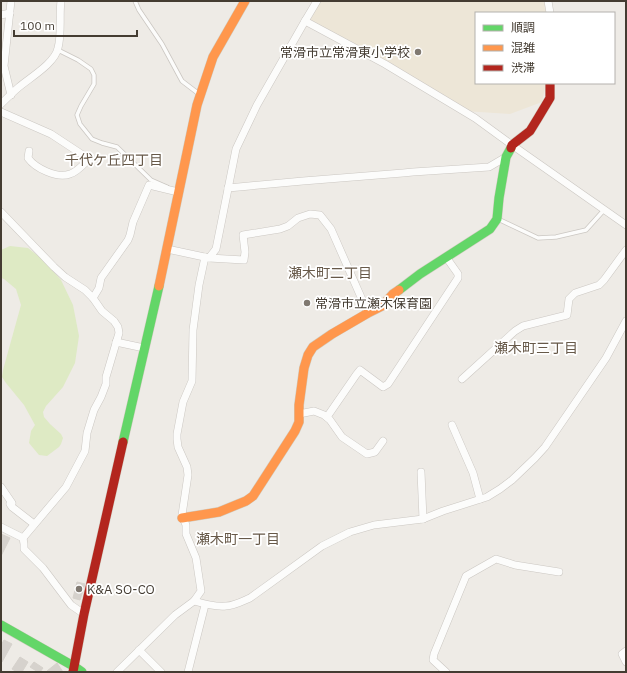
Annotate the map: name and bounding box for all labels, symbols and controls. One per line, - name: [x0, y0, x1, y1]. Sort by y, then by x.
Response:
- scale bar: [14, 12, 137, 38]
- legend: [475, 12, 615, 84]
- text: 100 m: [20, 18, 55, 33]
- text: 順調: [511, 20, 535, 35]
- text: 混雑: [511, 40, 535, 55]
- place label: 常滑市立常滑東小学校: [280, 44, 410, 61]
- marker: 常滑市立常滑東小学校: [413, 47, 423, 57]
- text: 渋滞: [511, 60, 535, 75]
- district label: 千代ケ丘四丁目: [65, 151, 163, 169]
- district label: 瀬木町二丁目: [288, 264, 372, 282]
- place label: 常滑市立瀬木保育園: [315, 295, 432, 312]
- marker: 常滑市立瀬木保育園: [302, 298, 312, 308]
- district label: 瀬木町三丁目: [494, 339, 578, 357]
- district label: 瀬木町一丁目: [196, 530, 280, 548]
- place label: K&A SO-CO: [87, 581, 155, 598]
- marker: K&A SO-CO: [74, 584, 84, 594]

